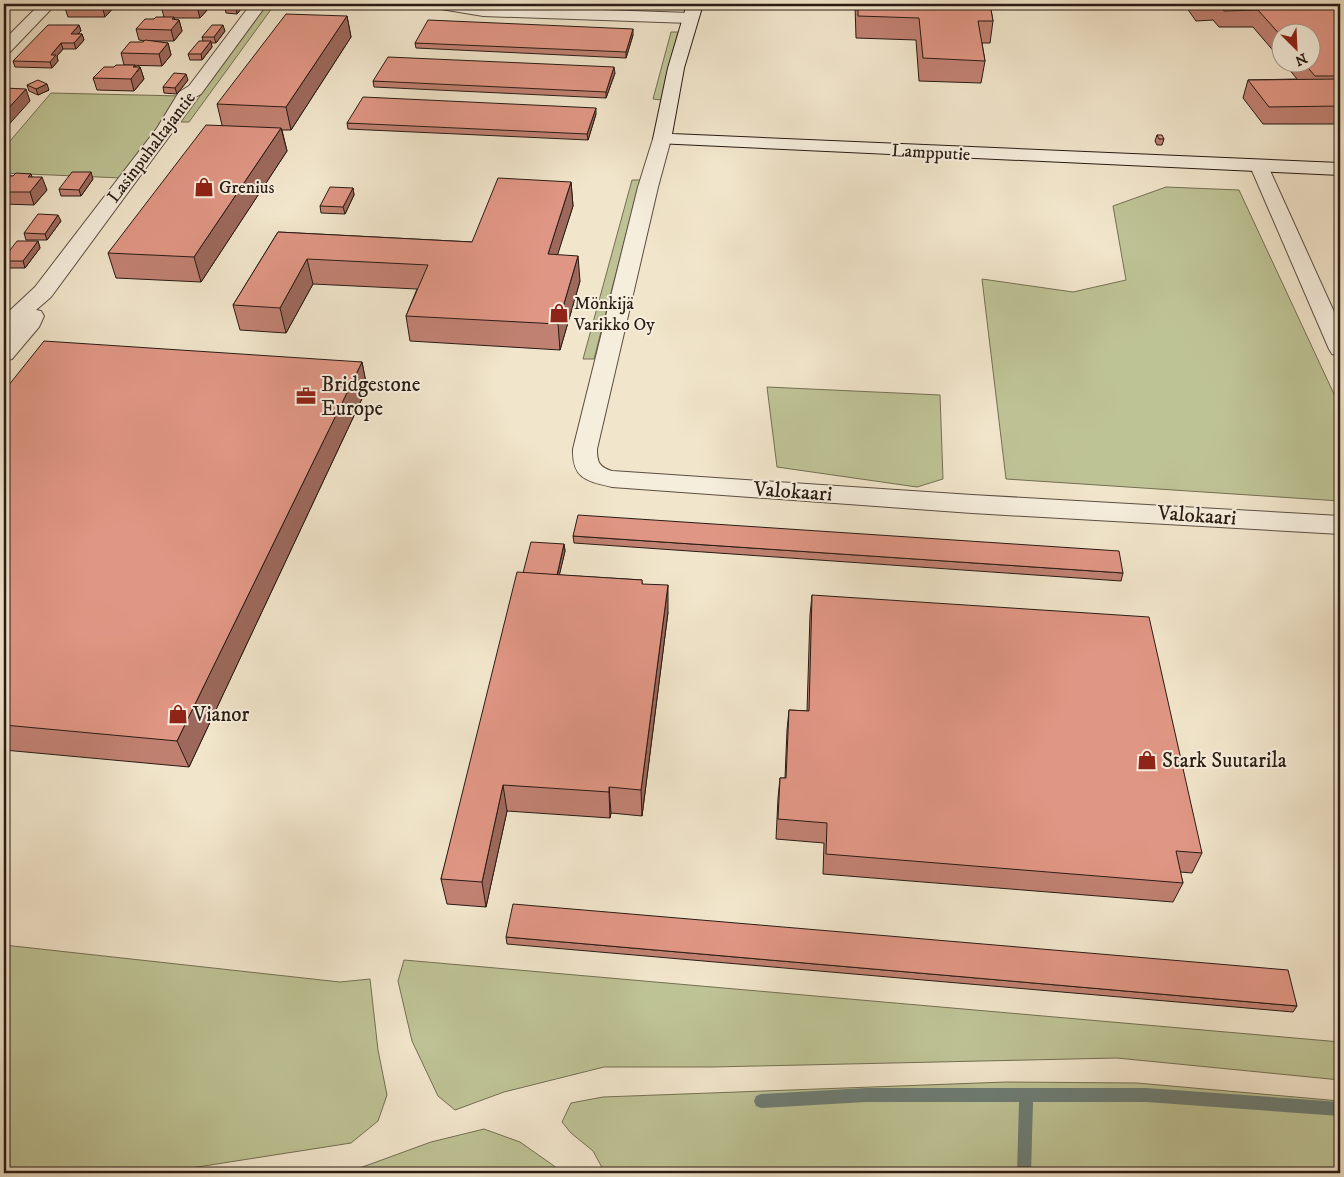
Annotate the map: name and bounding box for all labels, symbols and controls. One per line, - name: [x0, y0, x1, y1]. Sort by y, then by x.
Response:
- north arrow: [1272, 22, 1322, 72]
- text: N: [1292, 48, 1310, 70]
- street label: Lasinpuhaltajantie: [103, 88, 201, 207]
- street label: Lampputie: [891, 140, 971, 166]
- shop icon: Grenius: [193, 176, 215, 198]
- place label: Grenius: [219, 177, 274, 199]
- place label: Mönkijä Varikko Oy: [573, 293, 655, 336]
- shop icon: Mönkijä Varikko Oy: [548, 302, 570, 324]
- place label: Bridgestone Europe: [321, 372, 421, 422]
- office icon: Bridgestone Europe: [295, 385, 317, 407]
- street label: Valokaari: [752, 476, 833, 508]
- street label: Valokaari: [1156, 500, 1237, 532]
- place label: Vianor: [192, 702, 250, 728]
- shop icon: Vianor: [167, 703, 189, 725]
- place label: Stark Suutarila: [1162, 748, 1287, 774]
- shop icon: Stark Suutarila: [1136, 749, 1158, 771]

